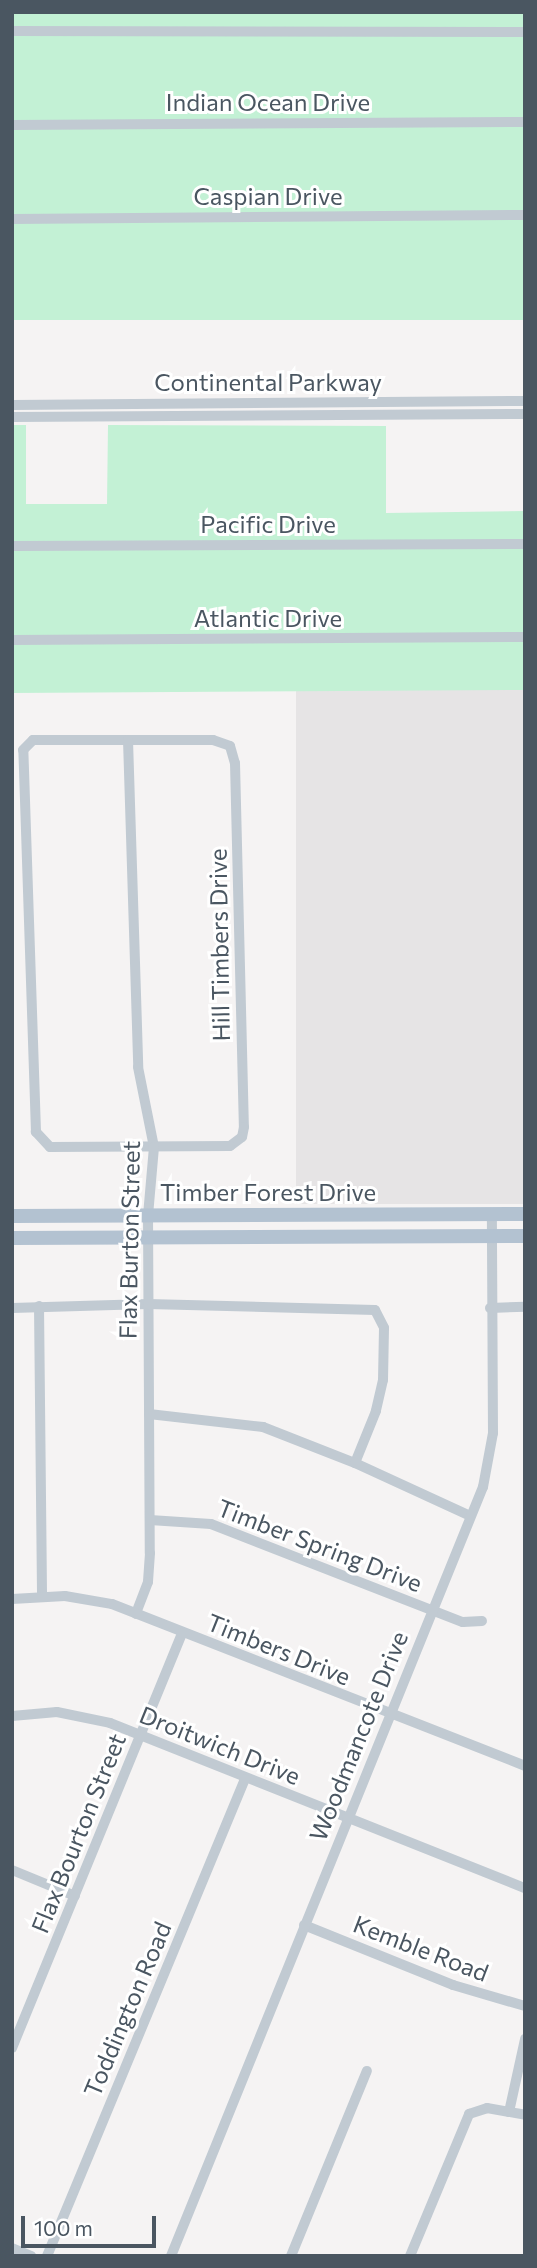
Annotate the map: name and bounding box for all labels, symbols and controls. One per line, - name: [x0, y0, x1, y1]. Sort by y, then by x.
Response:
- street label: Indian Ocean Drive: [166, 88, 370, 116]
- street label: Caspian Drive: [193, 182, 343, 210]
- street label: Continental Parkway: [154, 368, 382, 396]
- street label: Pacific Drive: [200, 510, 336, 538]
- street label: Atlantic Drive: [194, 604, 342, 632]
- street label: Hill Timbers Drive: [203, 848, 235, 1042]
- street label: Flax Burton Street: [113, 1141, 145, 1339]
- street label: Timber Forest Drive: [160, 1178, 376, 1206]
- street label: Timber Spring Drive: [214, 1493, 426, 1597]
- street label: Timbers Drive: [203, 1607, 355, 1691]
- street label: Woodmancote Drive: [303, 1627, 413, 1845]
- street label: Droitwich Drive: [135, 1700, 305, 1790]
- street label: Flax Bourton Street: [25, 1729, 131, 1937]
- street label: Kemble Road: [349, 1909, 493, 1987]
- street label: Toddington Road: [77, 1917, 177, 2101]
- scale bar: [24, 2202, 159, 2246]
- text: 100 m: [34, 2215, 93, 2240]

